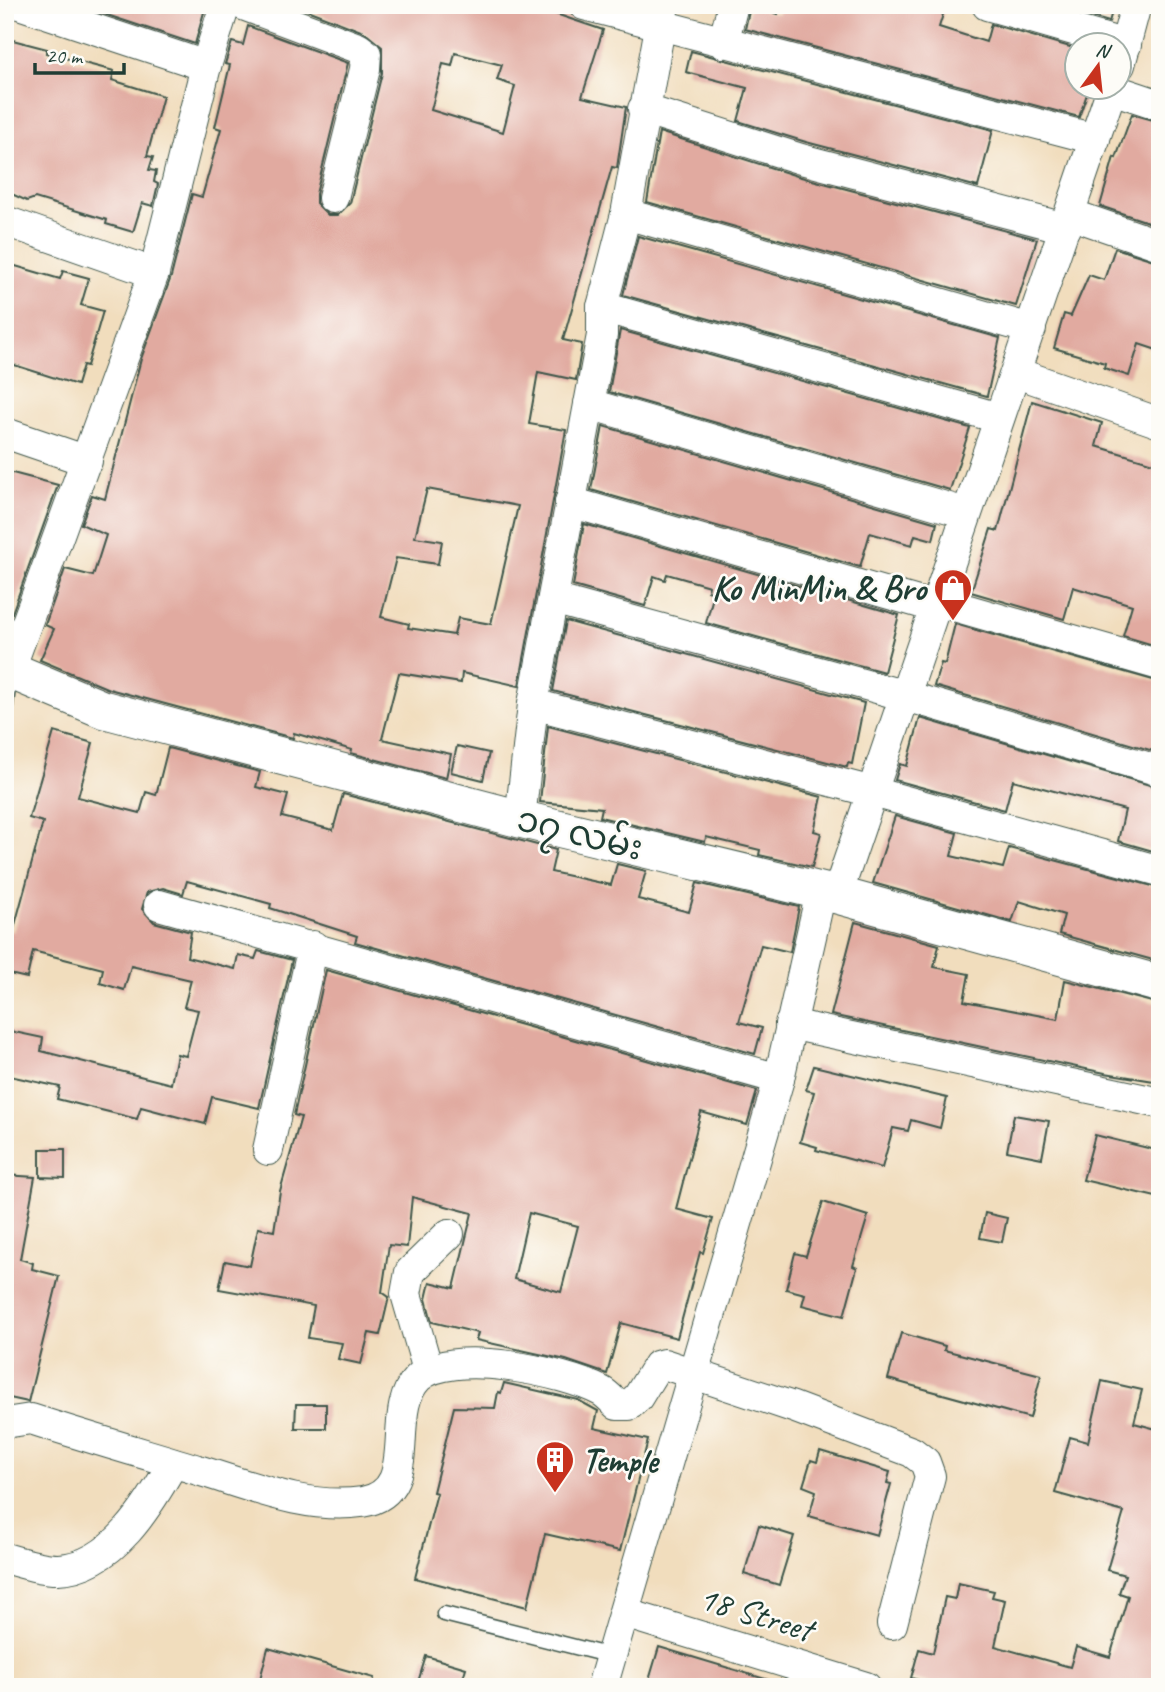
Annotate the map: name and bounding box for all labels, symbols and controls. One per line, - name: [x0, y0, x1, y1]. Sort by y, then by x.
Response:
- scale bar: [35, 32, 124, 76]
- north arrow: [1064, 32, 1134, 102]
- text: N: [1093, 37, 1114, 64]
- text: 20 m: [46, 43, 84, 69]
- place label: Ko MinMin & Bro: [712, 566, 928, 611]
- shop icon: Ko MinMin & Bro: [932, 567, 974, 622]
- street label: ၁၇ လမ်း: [511, 794, 648, 876]
- place label: Temple: [582, 1438, 660, 1483]
- building icon: Temple: [534, 1439, 576, 1494]
- street label: 18 Street: [694, 1575, 822, 1653]

